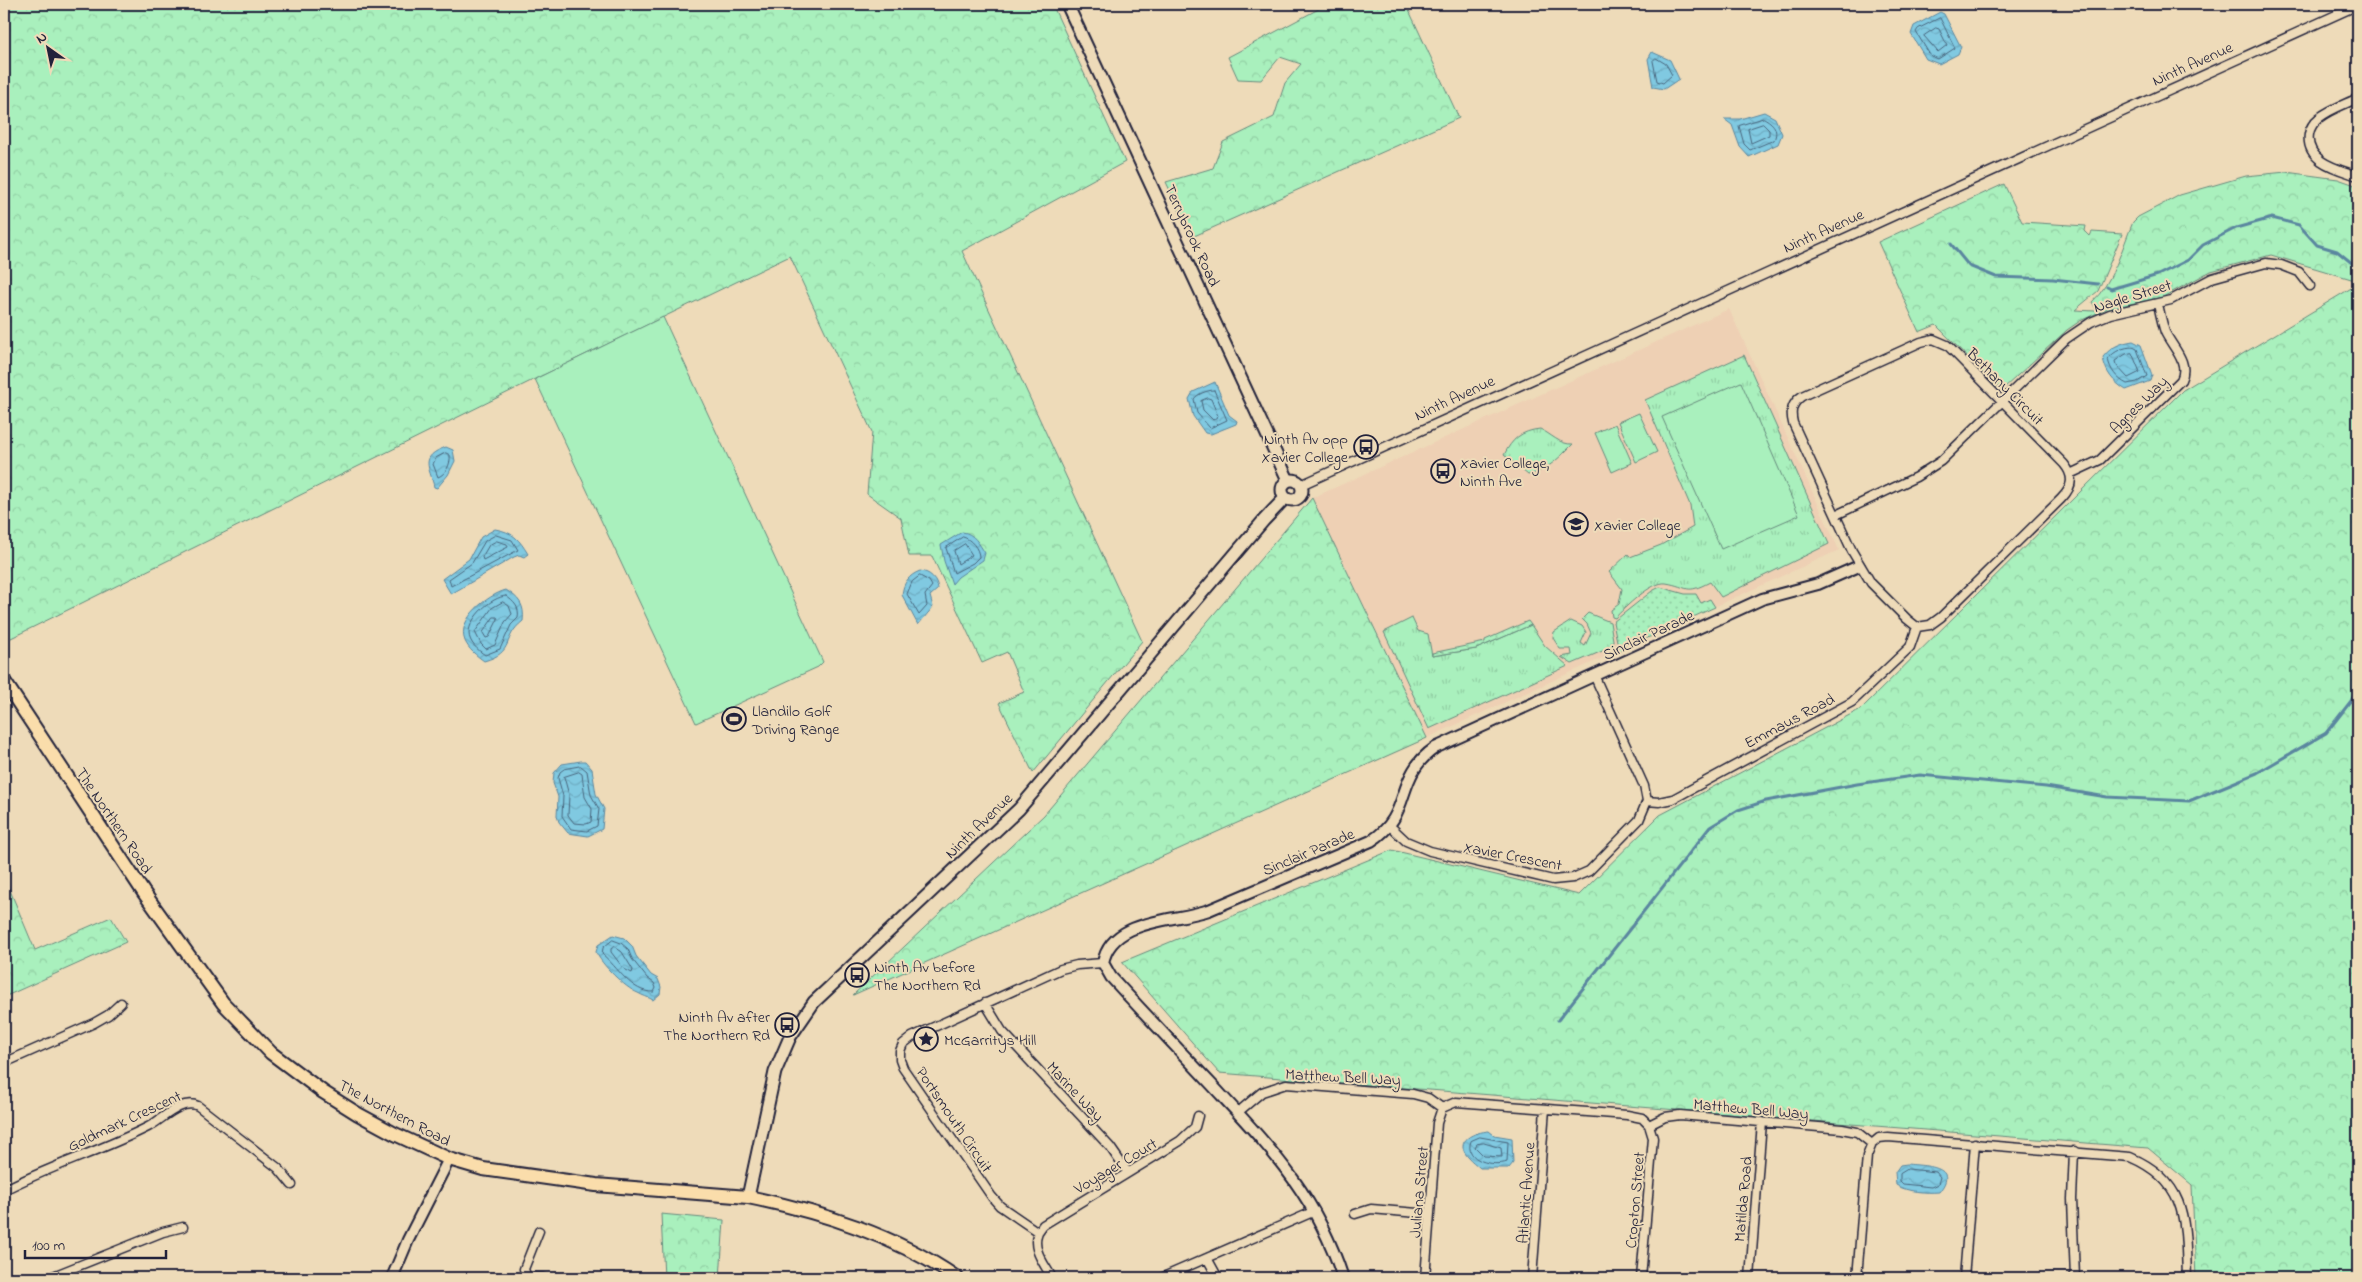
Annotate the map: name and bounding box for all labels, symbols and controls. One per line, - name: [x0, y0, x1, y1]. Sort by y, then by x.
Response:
- north arrow: [22, 22, 72, 72]
- text: N: [32, 27, 51, 50]
- street label: Ninth Avenue: [2148, 36, 2238, 93]
- street label: Terrybrook Road: [1157, 181, 1225, 291]
- street label: Ninth Avenue: [1779, 203, 1869, 260]
- street label: Nagle Street: [2091, 274, 2175, 320]
- street label: Bethany Circuit: [1960, 342, 2049, 432]
- street label: Ninth Avenue: [1411, 369, 1500, 428]
- street label: Agnes Way: [2105, 371, 2174, 440]
- place label: Ninth Av opp Xavier College: [1261, 428, 1349, 470]
- bus stop icon: Ninth Av opp Xavier College: [1353, 434, 1379, 460]
- place label: Xavier College, Ninth Ave: [1460, 452, 1550, 494]
- bus stop icon: Xavier College, Ninth Ave: [1430, 458, 1456, 484]
- school or university icon: Xavier College: [1563, 511, 1589, 537]
- place label: Xavier College: [1594, 514, 1681, 538]
- street label: Sinclair Parade: [1599, 604, 1699, 667]
- street label: Emmaus Road: [1741, 688, 1839, 756]
- place label: Llandilo Golf Driving Range: [751, 700, 840, 742]
- sports icon: Llandilo Golf Driving Range: [721, 706, 747, 732]
- street label: The Northern Road: [69, 763, 158, 879]
- street label: Ninth Avenue: [940, 787, 1019, 865]
- street label: Sinclair Parade: [1259, 822, 1359, 883]
- street label: Xavier Crescent: [1461, 836, 1564, 878]
- place label: Ninth Av before The Northern Rd: [874, 956, 981, 998]
- bus stop icon: Ninth Av before The Northern Rd: [844, 962, 870, 988]
- place label: Ninth Av after The Northern Rd: [663, 1006, 770, 1048]
- bus stop icon: Ninth Av after The Northern Rd: [774, 1012, 800, 1038]
- place icon: McGarritys Hill: [913, 1026, 939, 1052]
- place label: McGarritys Hill: [944, 1029, 1037, 1053]
- street label: Marine Way: [1040, 1057, 1109, 1128]
- street label: Portsmouth Circuit: [909, 1062, 998, 1178]
- street label: Matthew Bell Way: [1285, 1063, 1401, 1093]
- street label: The Northern Road: [334, 1074, 454, 1153]
- street label: Goldmark Crescent: [64, 1085, 186, 1159]
- street label: Matthew Bell Way: [1692, 1093, 1810, 1127]
- street label: Voyager Court: [1069, 1132, 1163, 1202]
- street label: Atlantic Avenue: [1511, 1141, 1543, 1245]
- street label: Juliana Street: [1404, 1145, 1436, 1239]
- street label: Cropton Street: [1620, 1150, 1652, 1249]
- street label: Matilda Road: [1728, 1155, 1760, 1243]
- scale bar: [25, 1227, 166, 1259]
- text: 100 m: [32, 1235, 65, 1257]

